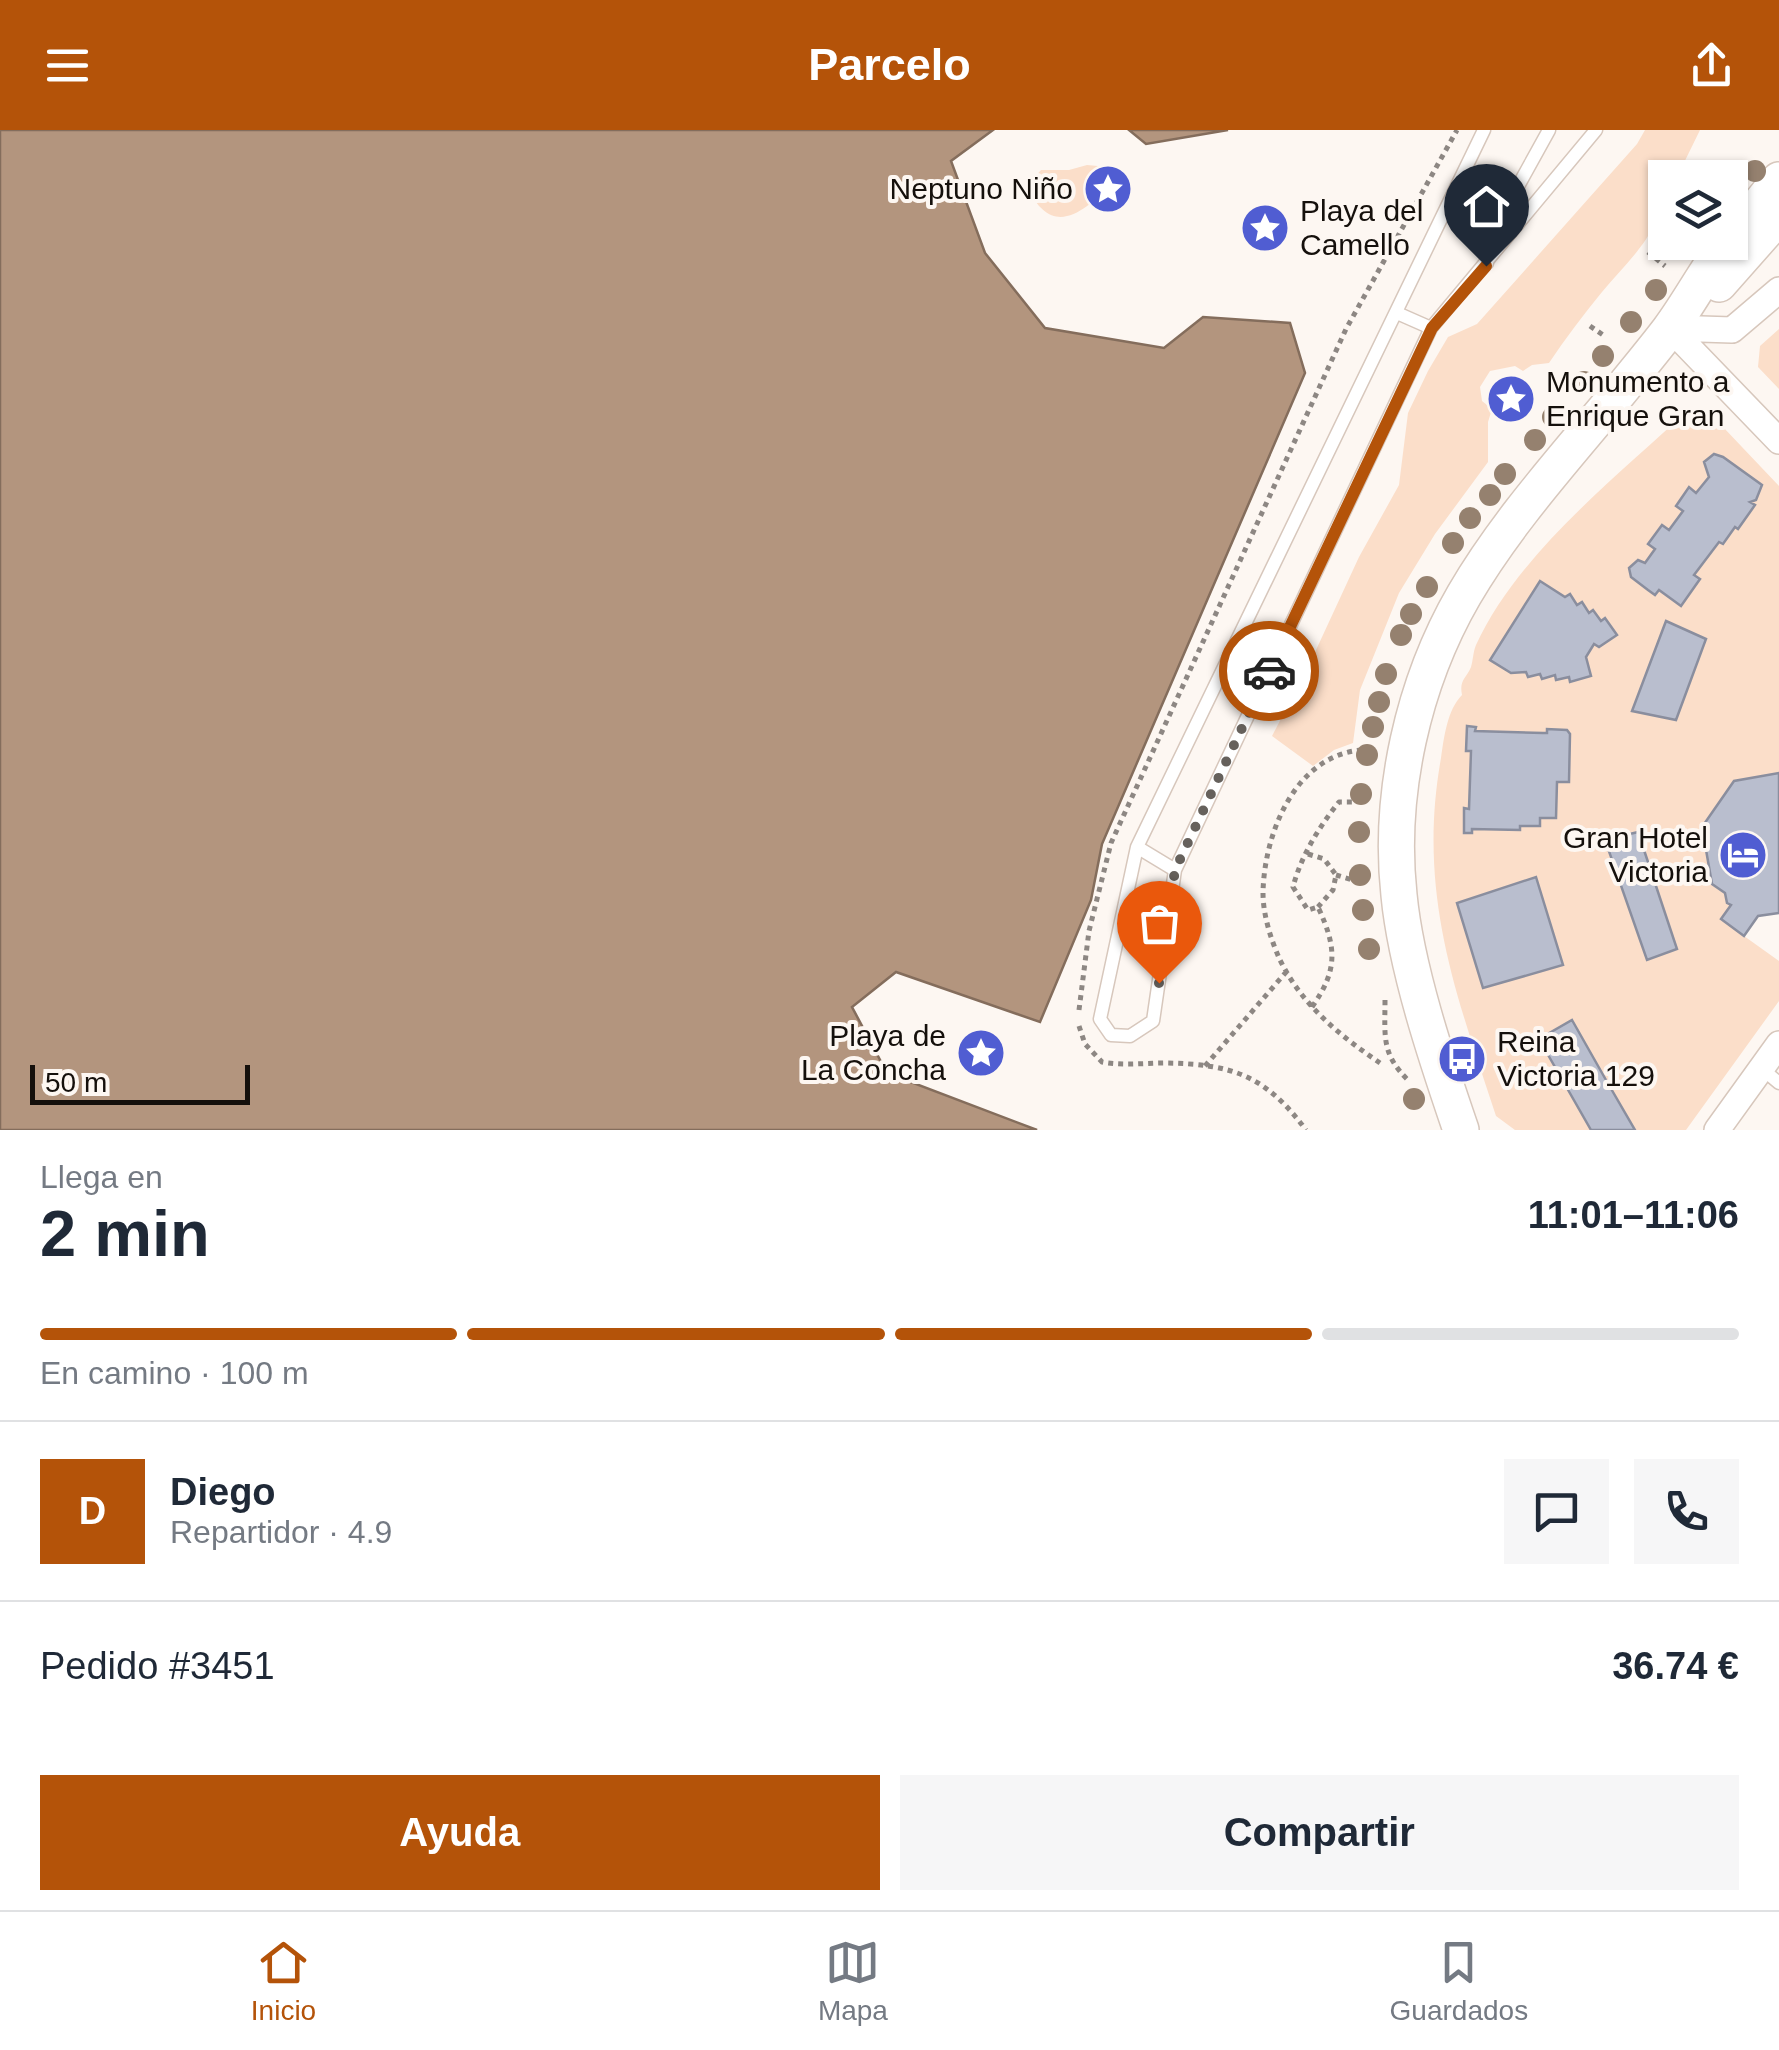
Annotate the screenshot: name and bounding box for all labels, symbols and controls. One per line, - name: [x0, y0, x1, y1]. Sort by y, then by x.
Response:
- icon: menu: [40, 38, 95, 93]
- icon: share: [1684, 38, 1739, 93]
- text: Parcelo: [808, 39, 971, 90]
- map controls: [1648, 160, 1748, 260]
- button: layers: [1648, 160, 1748, 260]
- place icon: Neptuno Niño: [1082, 163, 1134, 215]
- pin: [1444, 164, 1529, 267]
- place label: Neptuno Niño: [890, 172, 1073, 205]
- icon: home: [1459, 179, 1514, 234]
- place label: Playa del Camello: [1300, 194, 1423, 261]
- place icon: Playa del Camello: [1239, 202, 1291, 254]
- place label: Monumento a Enrique Gran: [1546, 365, 1730, 432]
- place icon: Monumento a Enrique Gran: [1485, 373, 1537, 425]
- courier: [1219, 621, 1319, 721]
- icon: car: [1242, 644, 1297, 699]
- place label: Gran Hotel Victoria: [1563, 821, 1708, 888]
- hotel icon: Gran Hotel Victoria: [1717, 829, 1769, 881]
- pin: [1117, 881, 1202, 984]
- icon: bag: [1132, 896, 1187, 951]
- place label: Playa de La Concha: [801, 1019, 946, 1086]
- place label: Reina Victoria 129: [1497, 1025, 1655, 1092]
- place icon: Playa de La Concha: [955, 1027, 1007, 1079]
- bus stop icon: Reina Victoria 129: [1436, 1033, 1488, 1085]
- scale bar: [30, 1060, 250, 1104]
- text: 50 m: [45, 1067, 107, 1098]
- text: Llega en: [40, 1159, 163, 1195]
- text: 11:01–11:06: [1528, 1194, 1739, 1236]
- text: 2 min: [40, 1197, 210, 1270]
- text: En camino · 100 m: [40, 1355, 309, 1391]
- button: chat: [1504, 1459, 1609, 1564]
- button: phone: [1634, 1459, 1739, 1564]
- text: Diego: [170, 1471, 276, 1513]
- text: D: [79, 1490, 106, 1532]
- text: Repartidor · 4.9: [170, 1514, 392, 1550]
- text: Pedido #3451: [40, 1645, 275, 1687]
- text: 36.74 €: [1612, 1645, 1739, 1687]
- button: Ayuda: [40, 1775, 880, 1890]
- button: Compartir: [900, 1775, 1739, 1890]
- tab: Inicio: [251, 1935, 316, 2027]
- tab: Mapa: [818, 1935, 888, 2027]
- tab: Guardados: [1390, 1935, 1528, 2027]

